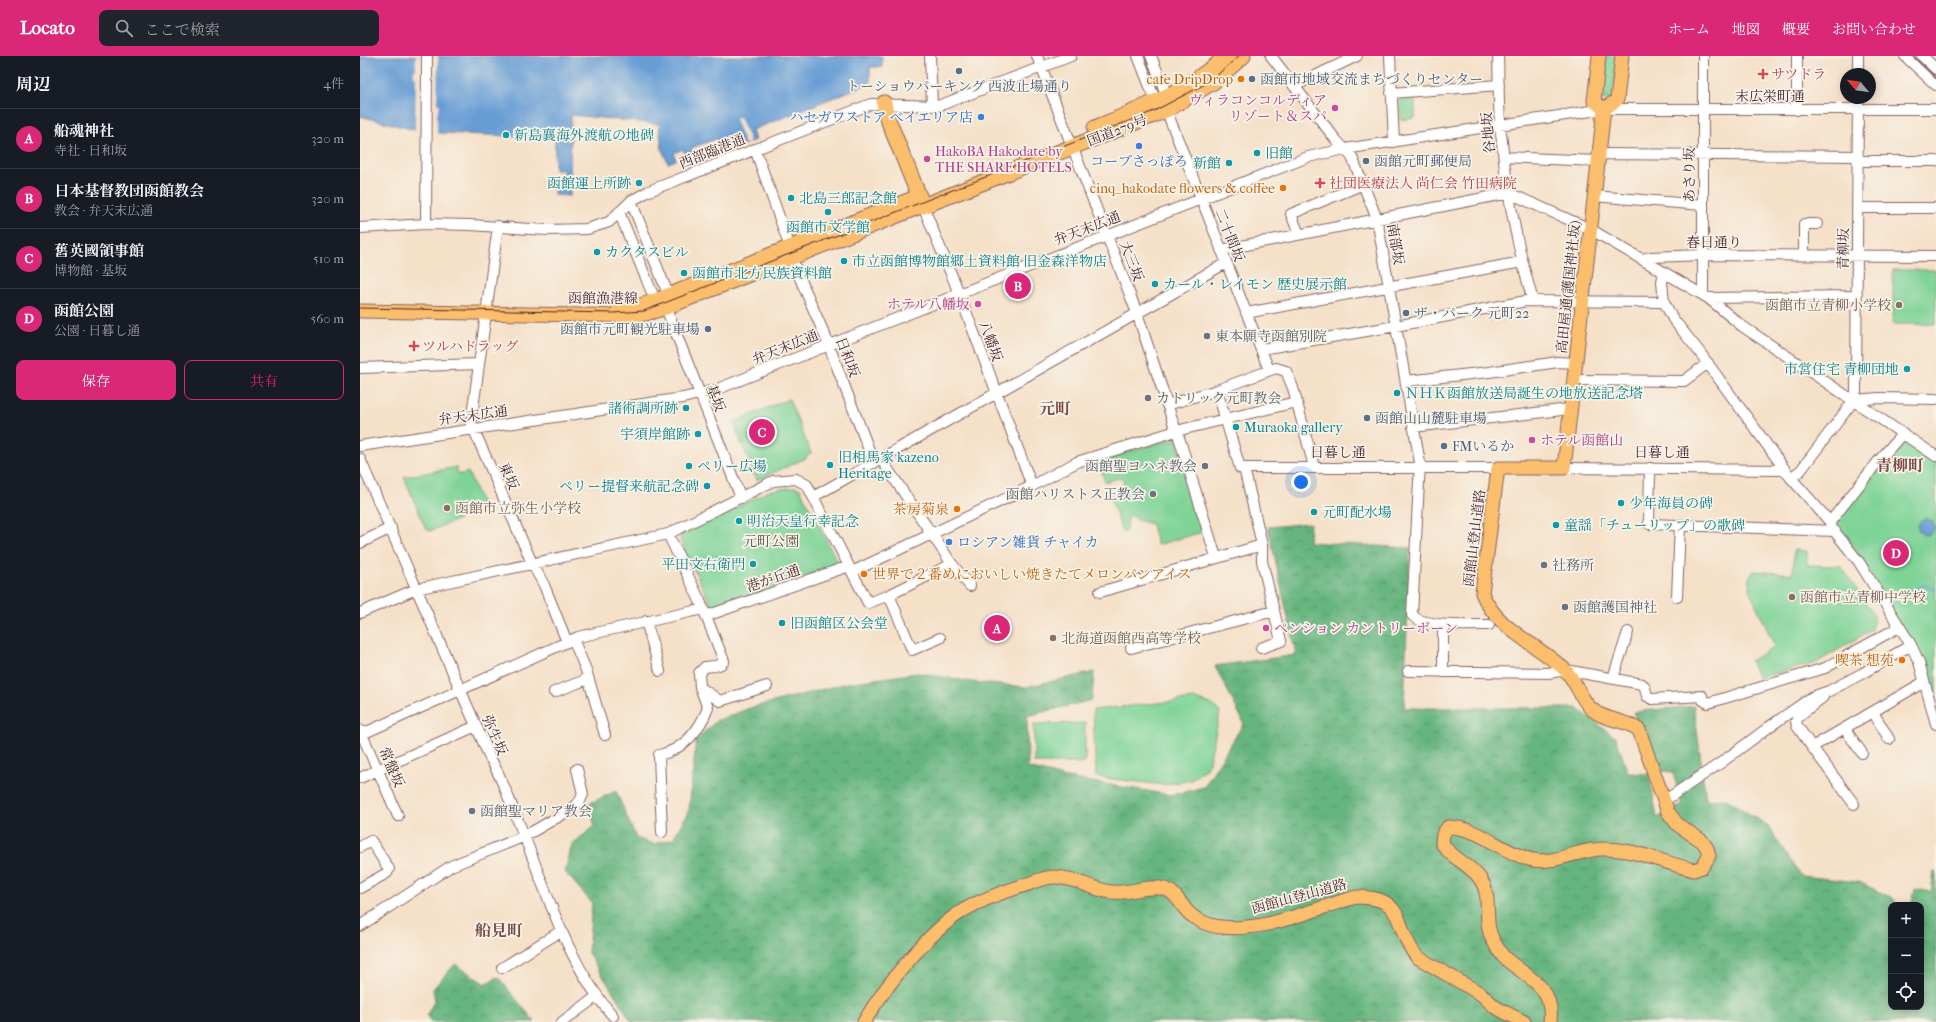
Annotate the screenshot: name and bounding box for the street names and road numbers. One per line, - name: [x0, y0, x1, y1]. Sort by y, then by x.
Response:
- street label: 末広栄町通: [1735, 88, 1805, 105]
- street label: 国道279号: [1085, 111, 1150, 150]
- street label: 谷地坂: [1478, 111, 1499, 155]
- street label: 西部臨港通: [677, 130, 748, 172]
- street label: あさり坂: [1681, 147, 1698, 203]
- street label: 二十間坂: [1211, 206, 1248, 264]
- street label: 弁天末広通: [1051, 208, 1123, 249]
- street label: 高田屋通(護国神社坂): [1553, 220, 1584, 354]
- street label: 南部坂: [1383, 222, 1408, 266]
- street label: 青柳坂: [1835, 228, 1852, 270]
- street label: 春日通り: [1686, 234, 1742, 251]
- street label: 大三坂: [1116, 239, 1147, 284]
- street label: 函館漁港線: [568, 290, 638, 307]
- street label: 八幡坂: [975, 319, 1006, 364]
- street label: 弁天末広通: [750, 326, 821, 368]
- street label: 日和坂: [832, 335, 863, 380]
- street label: 基坂: [702, 382, 729, 414]
- street label: 弁天末広通: [437, 402, 509, 429]
- street label: 日暮し通: [1310, 444, 1366, 461]
- street label: 日暮し通: [1634, 444, 1690, 461]
- street label: 東坂: [495, 460, 522, 492]
- street label: 函館山登山道路: [1460, 488, 1489, 588]
- street label: 港が丘通: [744, 561, 802, 596]
- street label: 弥生坂: [478, 713, 511, 758]
- street label: 常盤坂: [375, 745, 408, 790]
- street label: 函館山登山道路: [1250, 876, 1349, 917]

